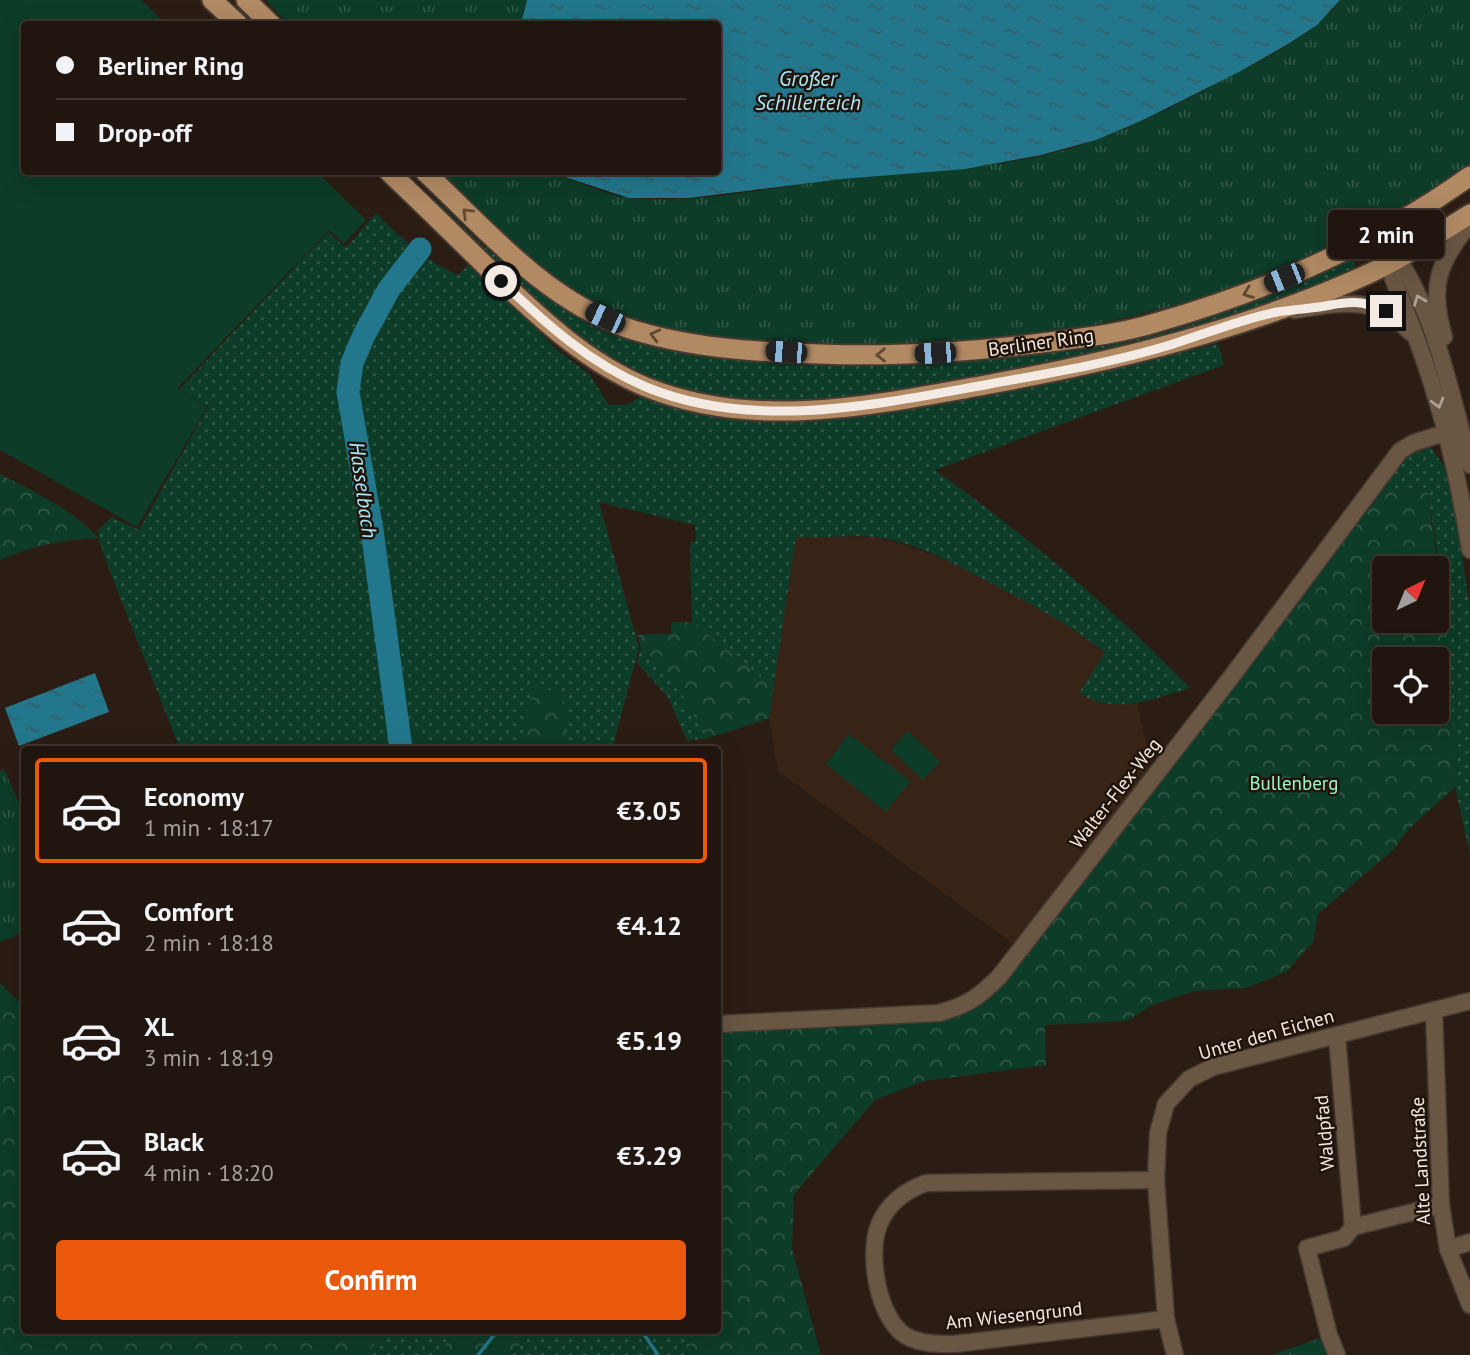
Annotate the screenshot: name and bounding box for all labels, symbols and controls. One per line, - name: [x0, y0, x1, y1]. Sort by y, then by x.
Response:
- text: Berliner Ring: [98, 49, 244, 82]
- water label: Großer Schillerteich: [755, 65, 861, 116]
- text: Drop-off: [98, 116, 192, 149]
- one-way arrow: [462, 208, 475, 221]
- callout: 2 min: [1328, 210, 1444, 258]
- text: 2 min: [1358, 220, 1414, 249]
- car: [1261, 260, 1308, 296]
- route start: [485, 265, 517, 297]
- one-way arrow: [1243, 284, 1255, 298]
- route end: [1370, 295, 1402, 327]
- one-way arrow: [1414, 295, 1428, 307]
- car: [582, 300, 629, 336]
- street label: Berliner Ring: [987, 323, 1095, 361]
- one-way arrow: [649, 328, 661, 343]
- car: [765, 340, 808, 364]
- car: [914, 341, 957, 365]
- one-way arrow: [875, 347, 886, 363]
- one-way arrow: [1430, 397, 1445, 409]
- water label: Hasselbach: [343, 440, 384, 540]
- north arrow: [1372, 556, 1449, 634]
- map controls: [1372, 556, 1449, 724]
- button: locate: [1372, 647, 1449, 724]
- street label: Walter-Flex-Weg: [1064, 733, 1166, 853]
- park label: Bullenberg: [1249, 771, 1339, 795]
- icon: car: [60, 779, 123, 842]
- text: Economy: [144, 780, 244, 813]
- text: €3.05: [617, 794, 682, 827]
- text: 1 min · 18:17: [144, 813, 274, 842]
- icon: car: [60, 894, 123, 957]
- text: Comfort: [144, 895, 234, 928]
- text: €4.12: [617, 909, 682, 942]
- text: 2 min · 18:18: [144, 928, 274, 957]
- street label: Unter den Eichen: [1195, 1003, 1337, 1065]
- icon: car: [60, 1009, 123, 1072]
- text: XL: [144, 1010, 174, 1043]
- text: €5.19: [617, 1024, 682, 1057]
- text: 3 min · 18:19: [144, 1043, 274, 1072]
- street label: Waldpfad: [1309, 1094, 1339, 1172]
- street label: Alte Landstraße: [1405, 1096, 1435, 1226]
- icon: car: [60, 1124, 123, 1187]
- text: Black: [144, 1125, 204, 1158]
- text: €3.29: [617, 1139, 682, 1172]
- text: 4 min · 18:20: [144, 1158, 274, 1187]
- button: Confirm: [56, 1240, 686, 1320]
- street label: Am Wiesengrund: [944, 1296, 1084, 1334]

